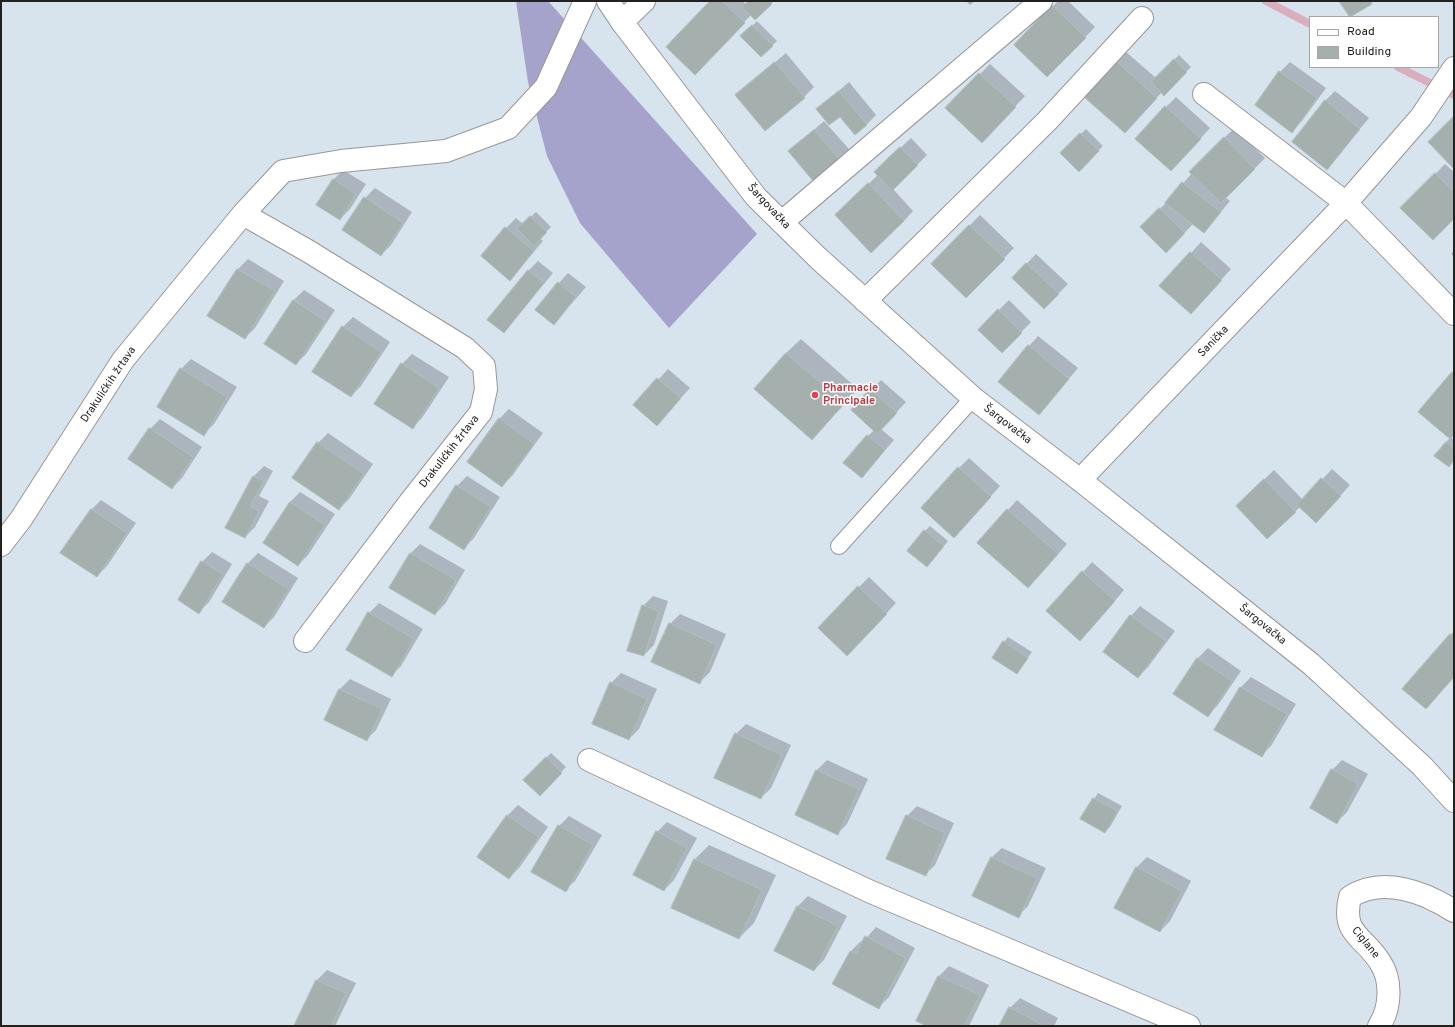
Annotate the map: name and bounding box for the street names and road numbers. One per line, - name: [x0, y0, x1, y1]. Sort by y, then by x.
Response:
- street label: Šargovačka: [744, 182, 792, 232]
- street label: Sanička: [1196, 324, 1232, 360]
- street label: Drakulićkih žrtava: [79, 344, 139, 426]
- street label: Šargovačka: [980, 403, 1034, 447]
- street label: Drakulićkih žrtava: [417, 413, 483, 491]
- street label: Šargovačka: [1236, 602, 1288, 648]
- street label: Ciglane: [1348, 924, 1382, 962]

